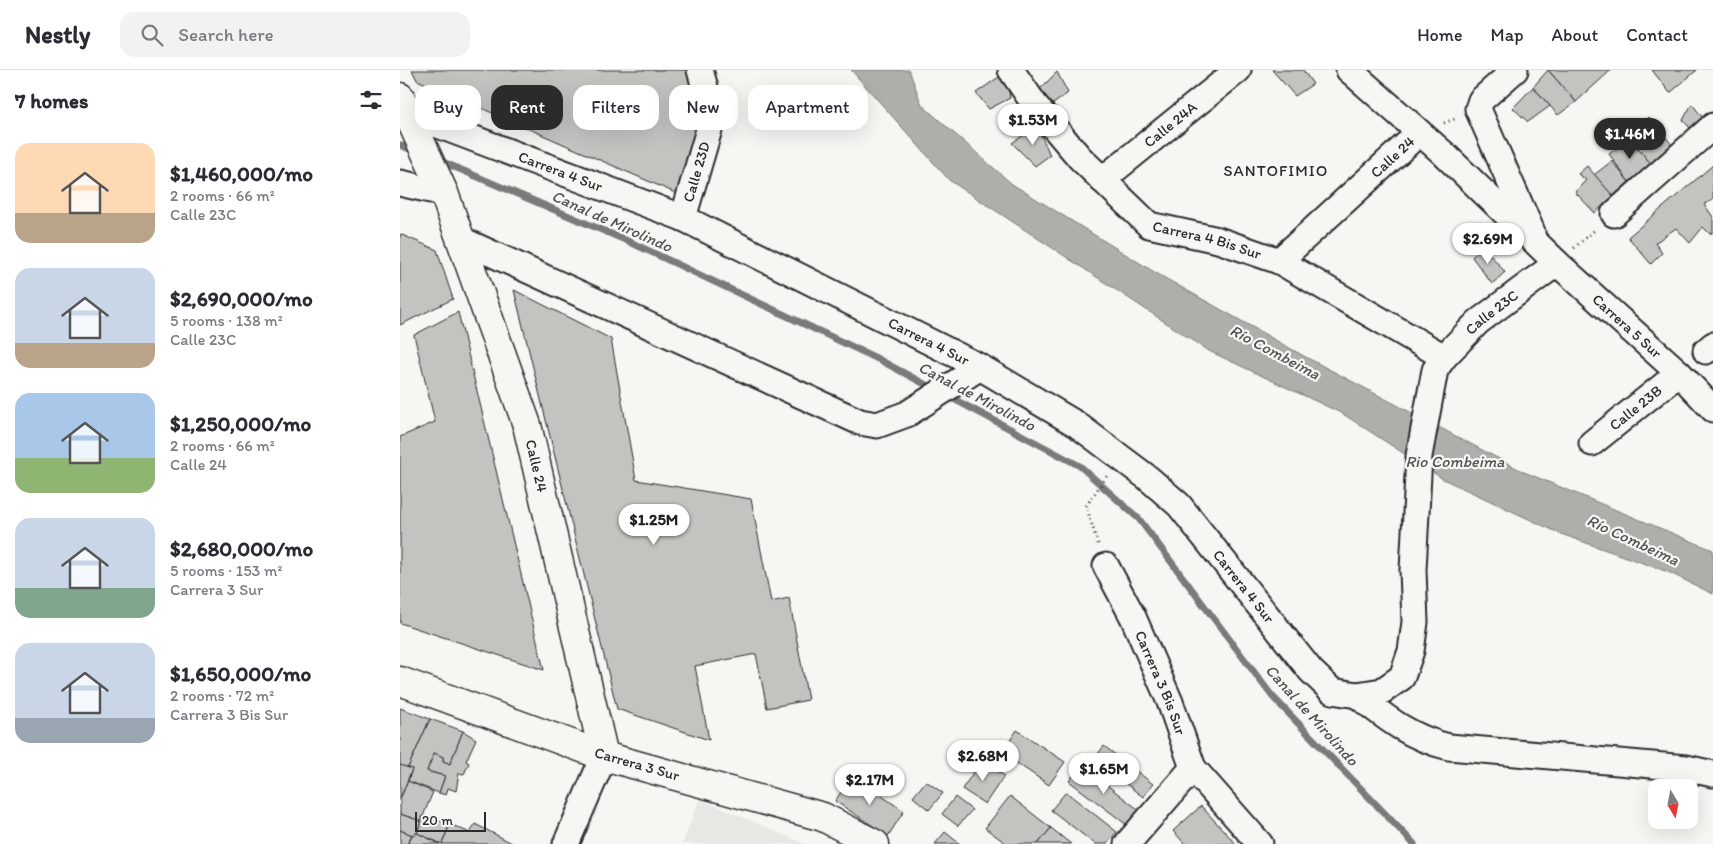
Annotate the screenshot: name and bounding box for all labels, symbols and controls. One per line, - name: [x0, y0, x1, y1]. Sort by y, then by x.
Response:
- search box: [120, 12, 470, 57]
- text: Nestly: [25, 20, 90, 49]
- icon: search: [138, 21, 166, 49]
- text: Search here: [178, 23, 274, 46]
- text: Home: [1417, 24, 1463, 46]
- text: Map: [1491, 24, 1524, 46]
- text: About: [1552, 24, 1598, 46]
- text: Contact: [1626, 24, 1688, 46]
- chip: Buy: [415, 85, 481, 130]
- chip: Rent: [491, 85, 563, 130]
- chip: Filters: [573, 85, 659, 130]
- chip: New: [669, 85, 738, 130]
- chip: Apartment: [748, 85, 868, 130]
- icon: filters: [357, 86, 385, 114]
- text: 7 homes: [15, 88, 89, 113]
- street label: Calle 24A: [1140, 98, 1201, 151]
- pin: $1.53M: [992, 104, 1074, 146]
- text: $1.53M: [1008, 110, 1058, 129]
- pin: $1.46M: [1589, 118, 1671, 160]
- text: $1.46M: [1605, 124, 1655, 143]
- street label: Calle 24: [1367, 132, 1418, 182]
- street label: Calle 23D: [679, 139, 714, 204]
- street label: Carrera 4 Sur: [516, 147, 605, 196]
- text: $1,460,000/mo: [170, 161, 313, 186]
- district label: SANTOFIMIO: [1224, 161, 1328, 180]
- icon: home: [55, 163, 115, 223]
- text: 2 rooms · 66 m²: [170, 186, 275, 205]
- water label: Canal de Mirolindo: [549, 186, 676, 256]
- text: Calle 23C: [170, 205, 236, 224]
- street label: Carrera 4 Bis Sur: [1151, 217, 1264, 263]
- pin: $2.69M: [1447, 222, 1529, 265]
- text: $2.69M: [1463, 229, 1513, 248]
- text: $2,690,000/mo: [170, 286, 313, 311]
- street label: Calle 23C: [1461, 286, 1522, 339]
- icon: home: [55, 288, 115, 348]
- street label: Carrera 5 Sur: [1588, 290, 1665, 362]
- text: 5 rooms · 138 m²: [170, 311, 283, 330]
- street label: Carrera 4 Sur: [885, 313, 972, 369]
- water label: Río Combeima: [1227, 320, 1324, 384]
- text: Calle 23C: [170, 330, 236, 349]
- water label: Canal de Mirolindo: [915, 357, 1039, 435]
- street label: Calle 23B: [1606, 381, 1666, 434]
- text: $1,250,000/mo: [170, 411, 311, 436]
- icon: home: [55, 413, 115, 473]
- text: 2 rooms · 66 m²: [170, 436, 275, 455]
- street label: Calle 24: [522, 438, 551, 494]
- water label: Rio Combeima: [1405, 452, 1505, 471]
- text: Calle 24: [170, 455, 227, 474]
- pin: $1.25M: [613, 504, 695, 546]
- text: $1.25M: [630, 510, 678, 529]
- water label: Río Combeima: [1584, 510, 1683, 570]
- text: $2,680,000/mo: [170, 536, 313, 561]
- icon: home: [55, 538, 115, 598]
- street label: Carrera 4 Sur: [1209, 546, 1278, 627]
- text: 5 rooms · 153 m²: [170, 561, 282, 580]
- text: Carrera 3 Sur: [170, 580, 263, 599]
- street label: Carrera 3 Bis Sur: [1131, 628, 1190, 737]
- text: $1,650,000/mo: [170, 661, 311, 686]
- water label: Canal de Mirolindo: [1262, 661, 1363, 770]
- icon: home: [55, 663, 115, 723]
- text: 2 rooms · 72 m²: [170, 686, 274, 705]
- text: Carrera 3 Bis Sur: [170, 705, 288, 724]
- pin: $2.68M: [942, 740, 1024, 782]
- street label: Carrera 3 Sur: [592, 743, 682, 785]
- text: $2.68M: [958, 746, 1008, 765]
- pin: $1.65M: [1063, 752, 1145, 795]
- text: $1.65M: [1080, 759, 1128, 778]
- pin: $2.17M: [829, 764, 911, 806]
- text: $2.17M: [846, 770, 894, 789]
- north arrow: [1648, 779, 1698, 829]
- map controls: [1648, 779, 1698, 829]
- scale bar: [415, 809, 486, 832]
- text: 20 m: [422, 812, 453, 829]

